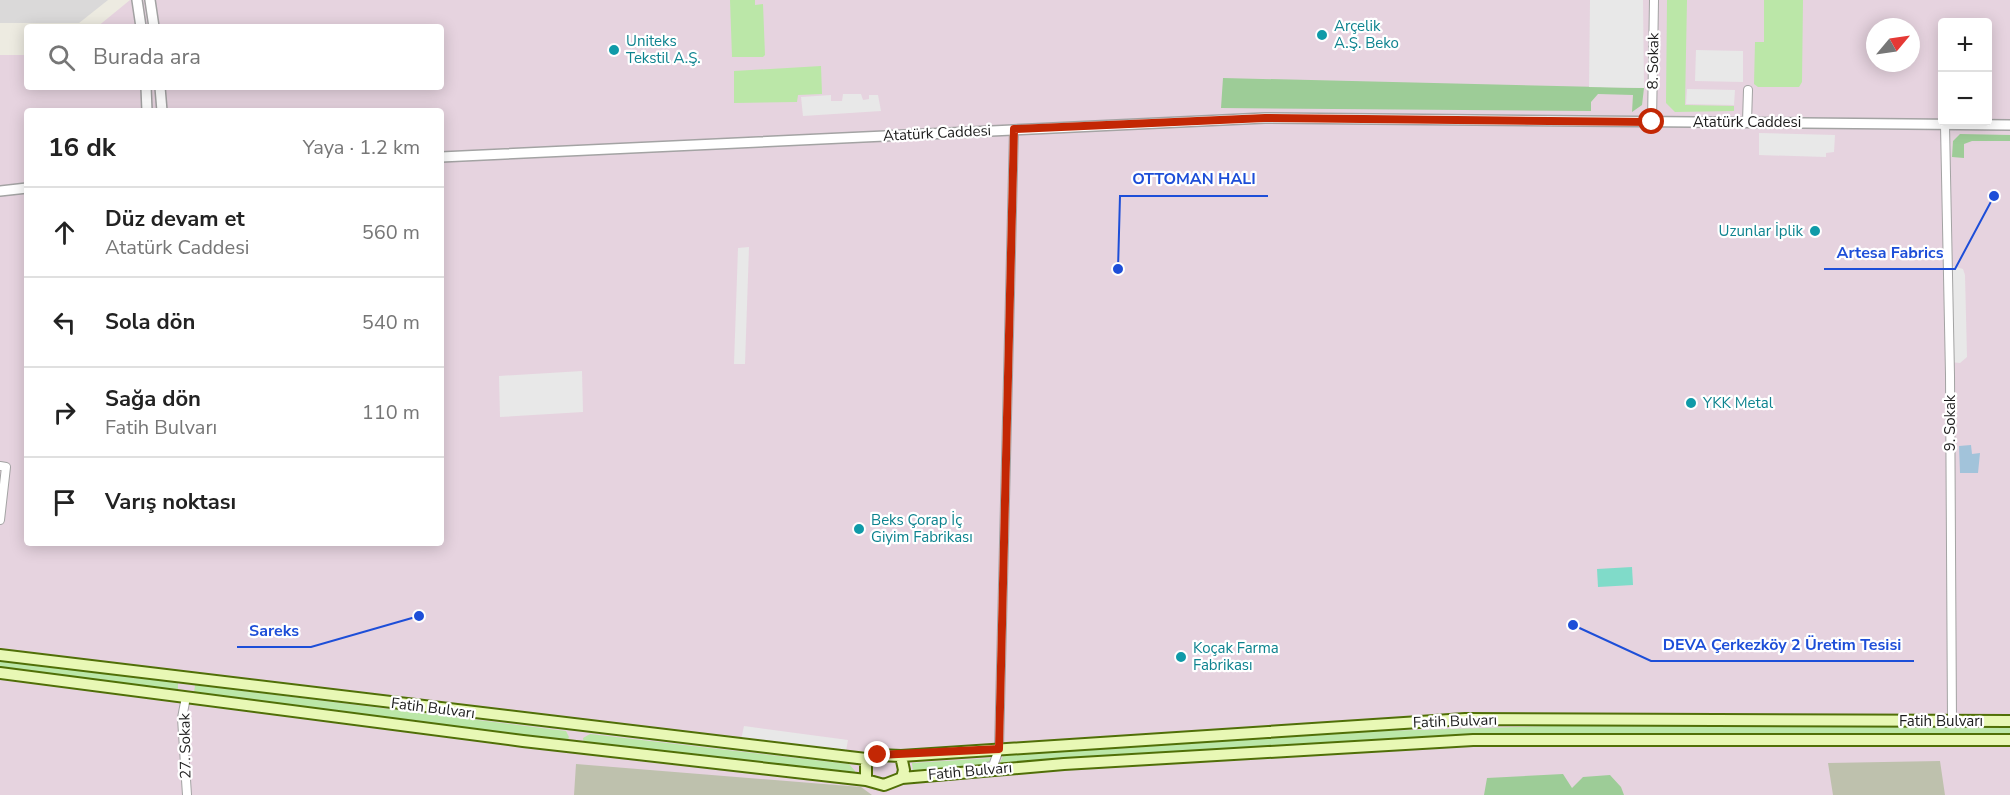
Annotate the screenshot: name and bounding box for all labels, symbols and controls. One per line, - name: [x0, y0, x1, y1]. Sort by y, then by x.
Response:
- place label: Arçelik A.Ş. Beko: [1334, 16, 1399, 53]
- north arrow: [1866, 18, 1920, 72]
- map controls: [1938, 18, 1992, 126]
- button: +: [1938, 18, 1992, 72]
- search box: [24, 24, 444, 90]
- marker: Arçelik A.Ş. Beko: [1315, 28, 1329, 42]
- place label: Uniteks Tekstil A.Ş.: [626, 31, 701, 68]
- street label: 8. Sokak: [1643, 32, 1664, 90]
- icon: search: [45, 41, 78, 74]
- text: Burada ara: [93, 42, 201, 72]
- marker: Uniteks Tekstil A.Ş.: [607, 43, 621, 57]
- button: −: [1938, 72, 1992, 126]
- route start: [1638, 108, 1664, 134]
- street label: Atatürk Caddesi: [1693, 112, 1801, 132]
- street label: Atatürk Caddesi: [882, 120, 992, 146]
- text: 16 dk: [48, 130, 116, 165]
- text: Yaya · 1.2 km: [303, 134, 420, 161]
- callout: OTTOMAN HALI: [1120, 162, 1268, 196]
- text: OTTOMAN HALI: [1132, 168, 1256, 190]
- text: Düz devam et: [105, 204, 245, 234]
- icon: ahead: [48, 216, 81, 249]
- text: 560 m: [362, 219, 420, 246]
- place label: Uzunlar İplik: [1719, 221, 1803, 241]
- marker: Uzunlar İplik: [1808, 224, 1822, 238]
- text: Atatürk Caddesi: [105, 234, 249, 261]
- callout: Artesa Fabrics: [1824, 235, 1955, 269]
- text: Artesa Fabrics: [1837, 242, 1944, 264]
- icon: left: [48, 306, 81, 339]
- text: Sola dön: [105, 307, 195, 337]
- text: 540 m: [362, 309, 420, 336]
- text: Sağa dön: [105, 384, 201, 414]
- place label: YKK Metal: [1702, 393, 1774, 413]
- street label: 9. Sokak: [1940, 394, 1960, 451]
- icon: right: [48, 396, 81, 429]
- marker: YKK Metal: [1684, 396, 1698, 410]
- text: 110 m: [362, 399, 420, 426]
- text: Fatih Bulvarı: [105, 414, 217, 441]
- icon: arrive: [48, 486, 81, 519]
- text: Varış noktası: [105, 487, 236, 517]
- place label: Beks Çorap İç Giyim Fabrikası: [871, 510, 973, 547]
- marker: Beks Çorap İç Giyim Fabrikası: [852, 522, 866, 536]
- callout: Sareks: [237, 613, 311, 647]
- text: Sareks: [249, 620, 299, 642]
- callout: DEVA Çerkezköy 2 Üretim Tesisi: [1651, 627, 1914, 661]
- text: DEVA Çerkezköy 2 Üretim Tesisi: [1663, 634, 1901, 656]
- place label: Koçak Farma Fabrikası: [1193, 638, 1279, 675]
- marker: Koçak Farma Fabrikası: [1174, 650, 1188, 664]
- street label: Fatih Bulvarı: [390, 693, 476, 723]
- street label: Fatih Bulvarı: [1413, 710, 1497, 732]
- street label: Fatih Bulvarı: [1899, 711, 1983, 731]
- street label: 27. Sokak: [174, 712, 196, 779]
- route end: [864, 741, 890, 767]
- street label: Fatih Bulvarı: [927, 757, 1013, 785]

